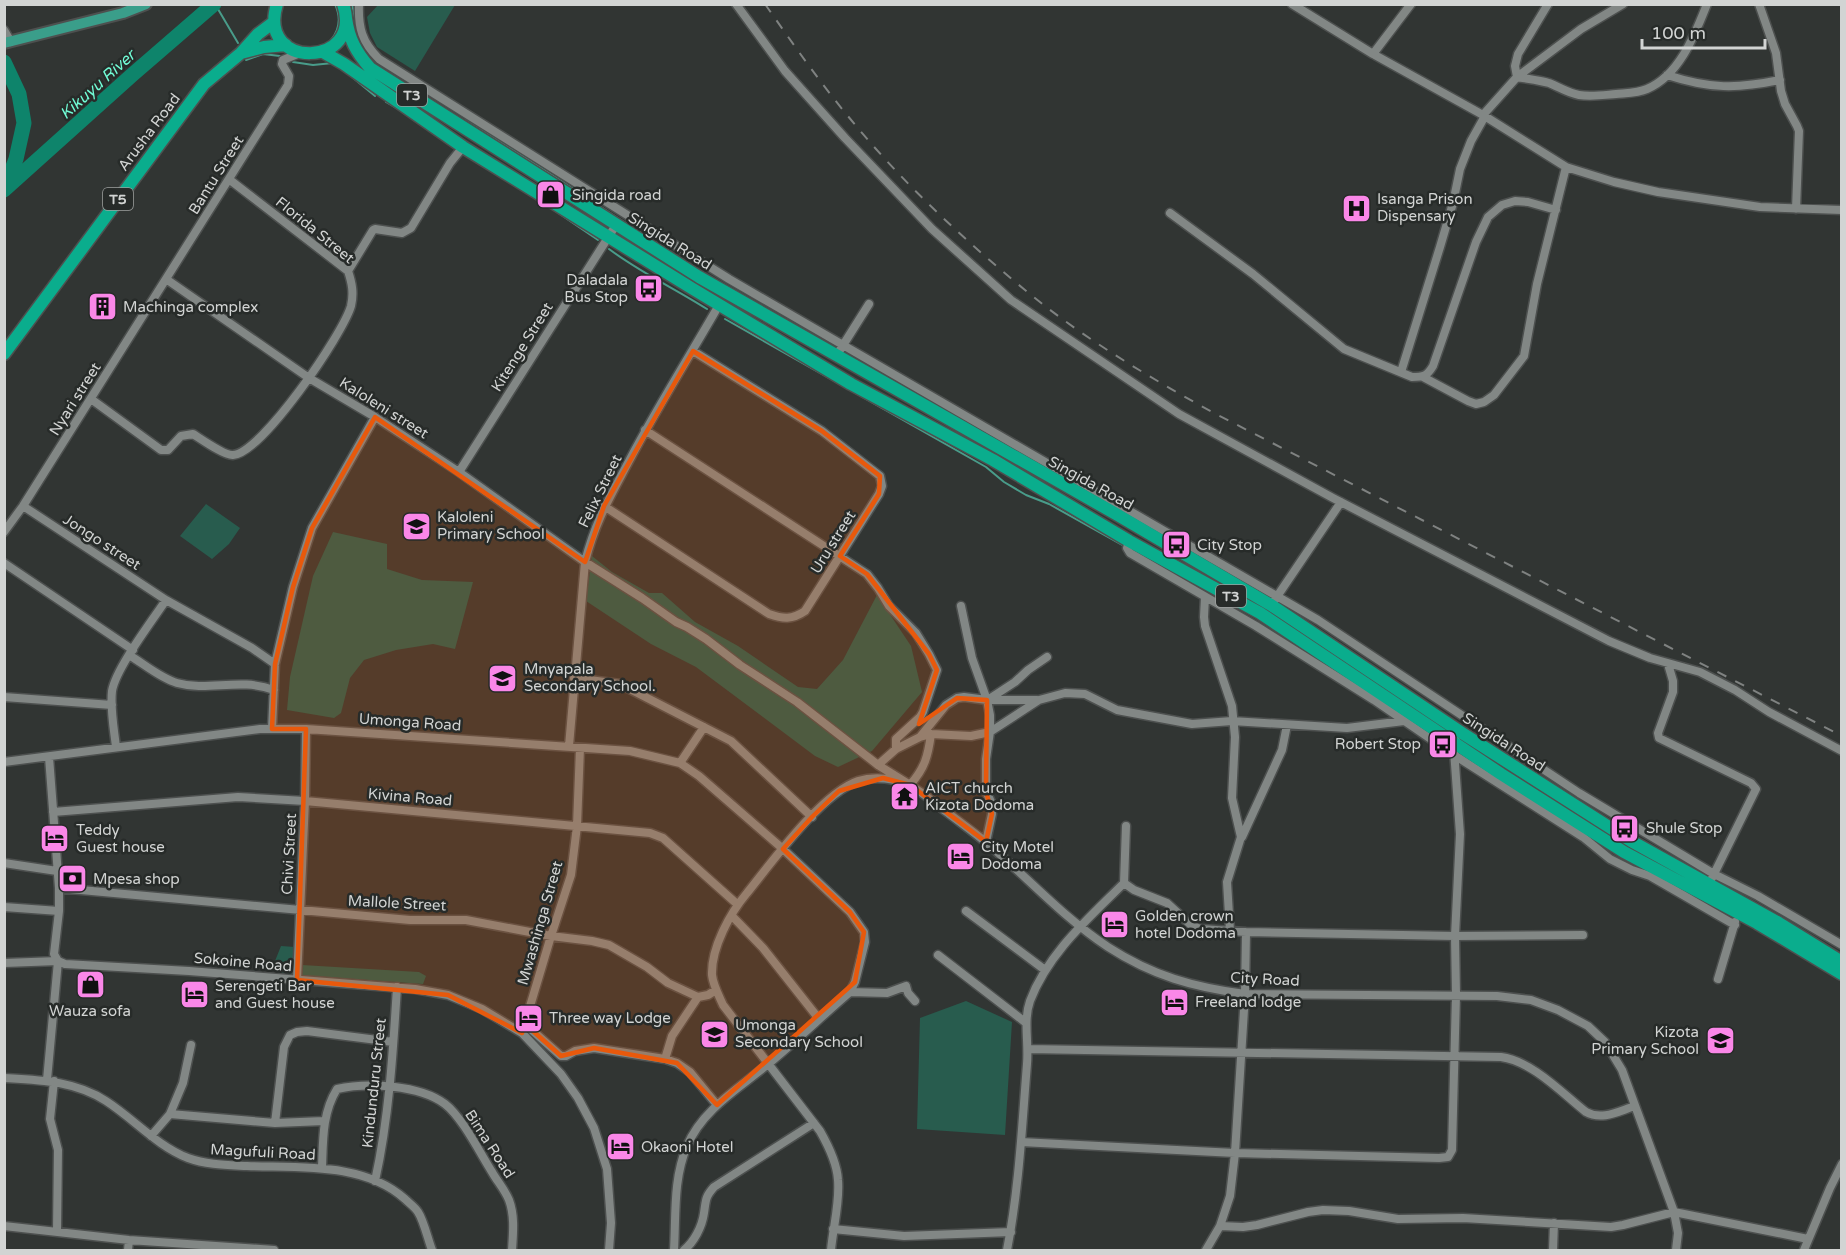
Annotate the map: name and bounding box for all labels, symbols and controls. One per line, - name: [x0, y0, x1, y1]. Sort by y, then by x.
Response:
- scale bar: [1642, 12, 1765, 50]
- text: 100 m: [1651, 22, 1706, 44]
- water label: Kikuyu River: [56, 44, 141, 124]
- road number: T3: [397, 84, 427, 106]
- street label: Arusha Road: [114, 90, 184, 174]
- street label: Bantu Street: [185, 132, 247, 218]
- shop icon: Singida road: [535, 179, 567, 211]
- place label: Singida road: [572, 186, 662, 204]
- road number: T5: [103, 188, 133, 210]
- place label: Isanga Prison Dispensary: [1377, 190, 1473, 225]
- hospital icon: Isanga Prison Dispensary: [1340, 192, 1372, 224]
- street label: Florida Street: [272, 193, 358, 267]
- street label: Singida Road: [625, 208, 715, 274]
- place label: Daladala Bus Stop: [564, 271, 628, 306]
- bus stop icon: Daladala Bus Stop: [633, 273, 665, 305]
- building icon: Machinga complex: [86, 291, 118, 323]
- place label: Machinga complex: [123, 298, 258, 316]
- street label: Kitenge Street: [487, 299, 557, 395]
- street label: Nyari street: [45, 359, 105, 439]
- street label: Kaloleni street: [336, 373, 432, 443]
- street label: Felix Street: [575, 451, 626, 531]
- street label: Singida Road: [1045, 452, 1137, 514]
- street label: Uru street: [807, 507, 860, 577]
- place label: Kaloleni Primary School: [437, 508, 545, 543]
- street label: Jongo street: [60, 510, 144, 574]
- school or university icon: Kaloleni Primary School: [400, 510, 432, 542]
- bus stop icon: City Stop: [1160, 529, 1192, 561]
- place label: City Stop: [1197, 536, 1262, 554]
- road number: T3: [1216, 585, 1246, 607]
- place label: Mnyapala Secondary School.: [524, 660, 656, 695]
- school or university icon: Mnyapala Secondary School.: [487, 662, 519, 694]
- street label: Umonga Road: [358, 709, 462, 735]
- street label: Singida Road: [1459, 709, 1549, 775]
- bus stop icon: Robert Stop: [1426, 728, 1458, 760]
- place label: Robert Stop: [1335, 735, 1421, 753]
- place label: AICT church Kizota Dodoma: [925, 779, 1034, 814]
- temple icon: AICT church Kizota Dodoma: [888, 781, 920, 813]
- street label: Kivina Road: [367, 784, 453, 810]
- street label: Chivi Street: [278, 812, 300, 895]
- bus stop icon: Shule Stop: [1609, 812, 1641, 844]
- place label: Shule Stop: [1646, 819, 1723, 837]
- place label: Teddy Guest house: [76, 821, 165, 856]
- hotel icon: Teddy Guest house: [39, 823, 71, 855]
- place label: City Motel Dodoma: [981, 838, 1054, 873]
- hotel icon: City Motel Dodoma: [944, 840, 976, 872]
- street label: Mwashinga Street: [514, 859, 566, 987]
- bank icon: Mpesa shop: [56, 863, 88, 895]
- place label: Mpesa shop: [93, 870, 180, 888]
- street label: Mallole Street: [347, 891, 447, 915]
- place label: Golden crown hotel Dodoma: [1135, 907, 1236, 942]
- hotel icon: Golden crown hotel Dodoma: [1098, 909, 1130, 941]
- street label: Sokoine Road: [193, 949, 293, 975]
- shop icon: Wauza sofa: [74, 968, 106, 1000]
- street label: City Road: [1230, 968, 1300, 990]
- place label: Serengeti Bar and Guest house: [215, 977, 335, 1012]
- hotel icon: Serengeti Bar and Guest house: [178, 979, 210, 1011]
- hotel icon: Freeland lodge: [1158, 986, 1190, 1018]
- place label: Freeland lodge: [1195, 993, 1301, 1011]
- place label: Wauza sofa: [49, 1002, 131, 1020]
- hotel icon: Three way Lodge: [512, 1002, 544, 1034]
- place label: Three way Lodge: [549, 1009, 671, 1027]
- place label: Umonga Secondary School: [735, 1016, 863, 1051]
- street label: Kindunduru Street: [358, 1017, 390, 1149]
- school or university icon: Umonga Secondary School: [698, 1018, 730, 1050]
- place label: Kizota Primary School: [1591, 1023, 1699, 1058]
- school or university icon: Kizota Primary School: [1704, 1025, 1736, 1057]
- street label: Bima Road: [461, 1106, 519, 1182]
- hotel icon: Okaoni Hotel: [604, 1131, 636, 1163]
- place label: Okaoni Hotel: [641, 1138, 733, 1156]
- street label: Magufuli Road: [210, 1140, 316, 1164]

